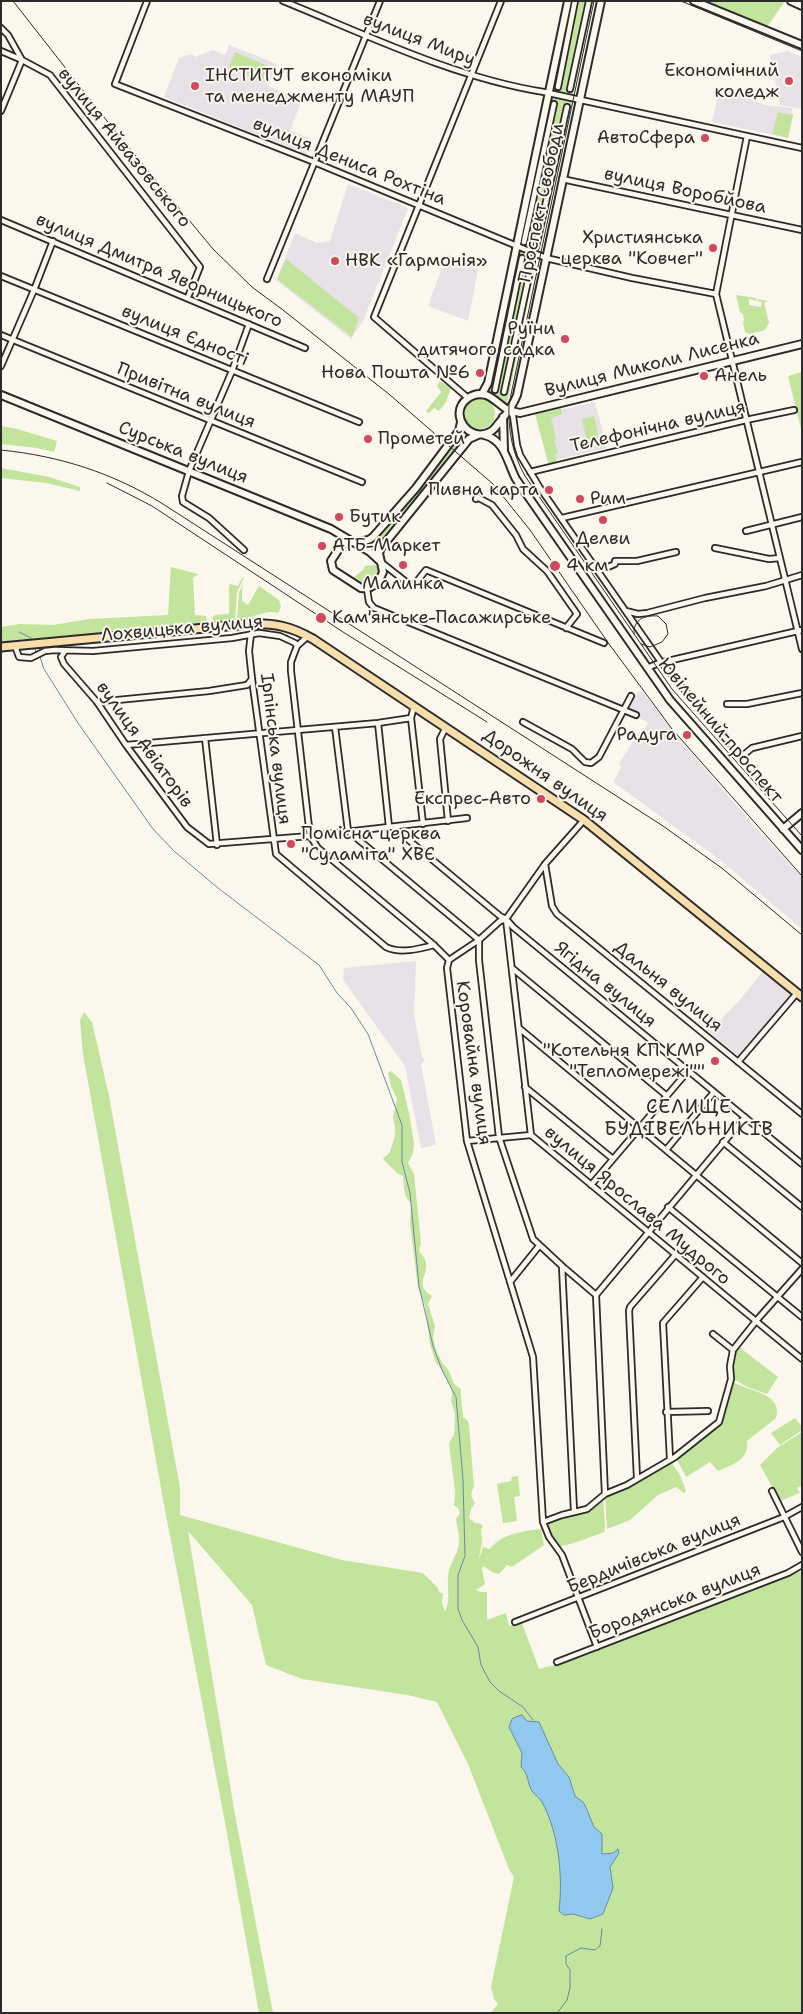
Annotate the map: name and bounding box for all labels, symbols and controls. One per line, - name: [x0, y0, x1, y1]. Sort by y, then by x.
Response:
- street label: вулиця Миру: [360, 9, 478, 71]
- place label: Економічний коледж: [664, 60, 779, 102]
- street label: вулиця Айвазовського: [53, 64, 195, 232]
- place label: ІНСТИТУТ економіки та менеджменту МАУП: [205, 65, 414, 108]
- marker: Економічний коледж: [783, 75, 795, 87]
- marker: ІНСТИТУТ економіки та менеджменту МАУП: [189, 80, 201, 92]
- street label: вулиця Дениса Рохтіна: [249, 113, 449, 211]
- street label: Проспект Свободи: [515, 121, 569, 285]
- place label: АвтоСфера: [597, 127, 695, 149]
- marker: АвтоСфера: [699, 132, 711, 144]
- street label: вулиця Воробйова: [602, 163, 768, 219]
- street label: вулиця Дмитра Яворницького: [32, 209, 286, 333]
- place label: Християнська церква "Ковчег": [561, 227, 703, 270]
- marker: Християнська церква "Ковчег": [707, 242, 719, 254]
- place label: НВК «Гармонія»: [345, 250, 487, 272]
- marker: НВК «Гармонія»: [329, 255, 341, 267]
- street label: вулиця Єдності: [118, 301, 252, 371]
- place label: Руїни дитячого садка: [417, 318, 555, 360]
- street label: Вулиця Миколи Лисенка: [543, 328, 761, 402]
- marker: Руїни дитячого садка: [559, 333, 571, 345]
- street label: Привітна вулиця: [114, 358, 258, 434]
- place label: Нова Пошта №6: [321, 362, 470, 384]
- place label: Анель: [714, 365, 767, 387]
- marker: Нова Пошта №6: [474, 367, 486, 379]
- marker: Анель: [698, 370, 710, 382]
- street label: Телефонічна вулиця: [568, 396, 748, 458]
- street label: Сурська вулиця: [115, 417, 251, 489]
- place label: Прометей: [378, 428, 465, 450]
- marker: Прометей: [362, 433, 374, 445]
- place label: Пивна карта: [428, 479, 539, 501]
- marker: Пивна карта: [543, 484, 555, 496]
- place label: Рим: [590, 488, 626, 510]
- marker: Рим: [574, 493, 586, 505]
- place label: Бутик: [349, 506, 401, 528]
- marker: Бутик: [333, 511, 345, 523]
- marker: Делви: [597, 514, 609, 526]
- place label: Делви: [576, 528, 630, 550]
- place label: АТБ-Маркет: [332, 535, 440, 557]
- marker: АТБ-Маркет: [316, 540, 328, 552]
- place label: 4 км: [566, 555, 608, 577]
- marker: Малинка: [397, 559, 409, 571]
- marker: 4 км: [548, 559, 562, 573]
- place label: Малинка: [362, 573, 444, 595]
- place label: Кам'янське-Пасажирське: [332, 607, 551, 629]
- street label: Лохвицька вулиця: [100, 611, 264, 647]
- marker: Кам'янське-Пасажирське: [314, 611, 328, 625]
- street label: Ювілейний проспект: [653, 654, 787, 808]
- street label: Ірпінська вулиця: [255, 672, 295, 826]
- street label: вулиця Авіаторів: [91, 678, 197, 812]
- place label: Радуга: [617, 724, 677, 746]
- street label: Дорожня вулиця: [478, 725, 612, 827]
- marker: Радуга: [681, 729, 693, 741]
- place label: Експрес-Авто: [414, 788, 531, 810]
- marker: Експрес-Авто: [535, 793, 547, 805]
- place label: Помісна церква "Суламіта" ХВЄ: [301, 823, 441, 866]
- marker: Помісна церква "Суламіта" ХВЄ: [285, 838, 297, 850]
- street label: Ягідна вулиця: [550, 937, 660, 1033]
- street label: Дальня вулиця: [609, 937, 727, 1037]
- street label: Коровайна вулиця: [451, 979, 495, 1147]
- place label: "Котельня КП КМР "Тепломережi"": [543, 1040, 705, 1082]
- marker: "Котельня КП КМР "Тепломережi"": [709, 1055, 721, 1067]
- district label: СЕЛИЩЕ БУДІВЕЛЬНИКІВ: [603, 1097, 775, 1141]
- street label: вулиця Ярослава Мудрого: [540, 1122, 734, 1290]
- street label: Бердичівська вулиця: [564, 1509, 744, 1599]
- street label: Бородянська вулиця: [586, 1559, 764, 1645]

